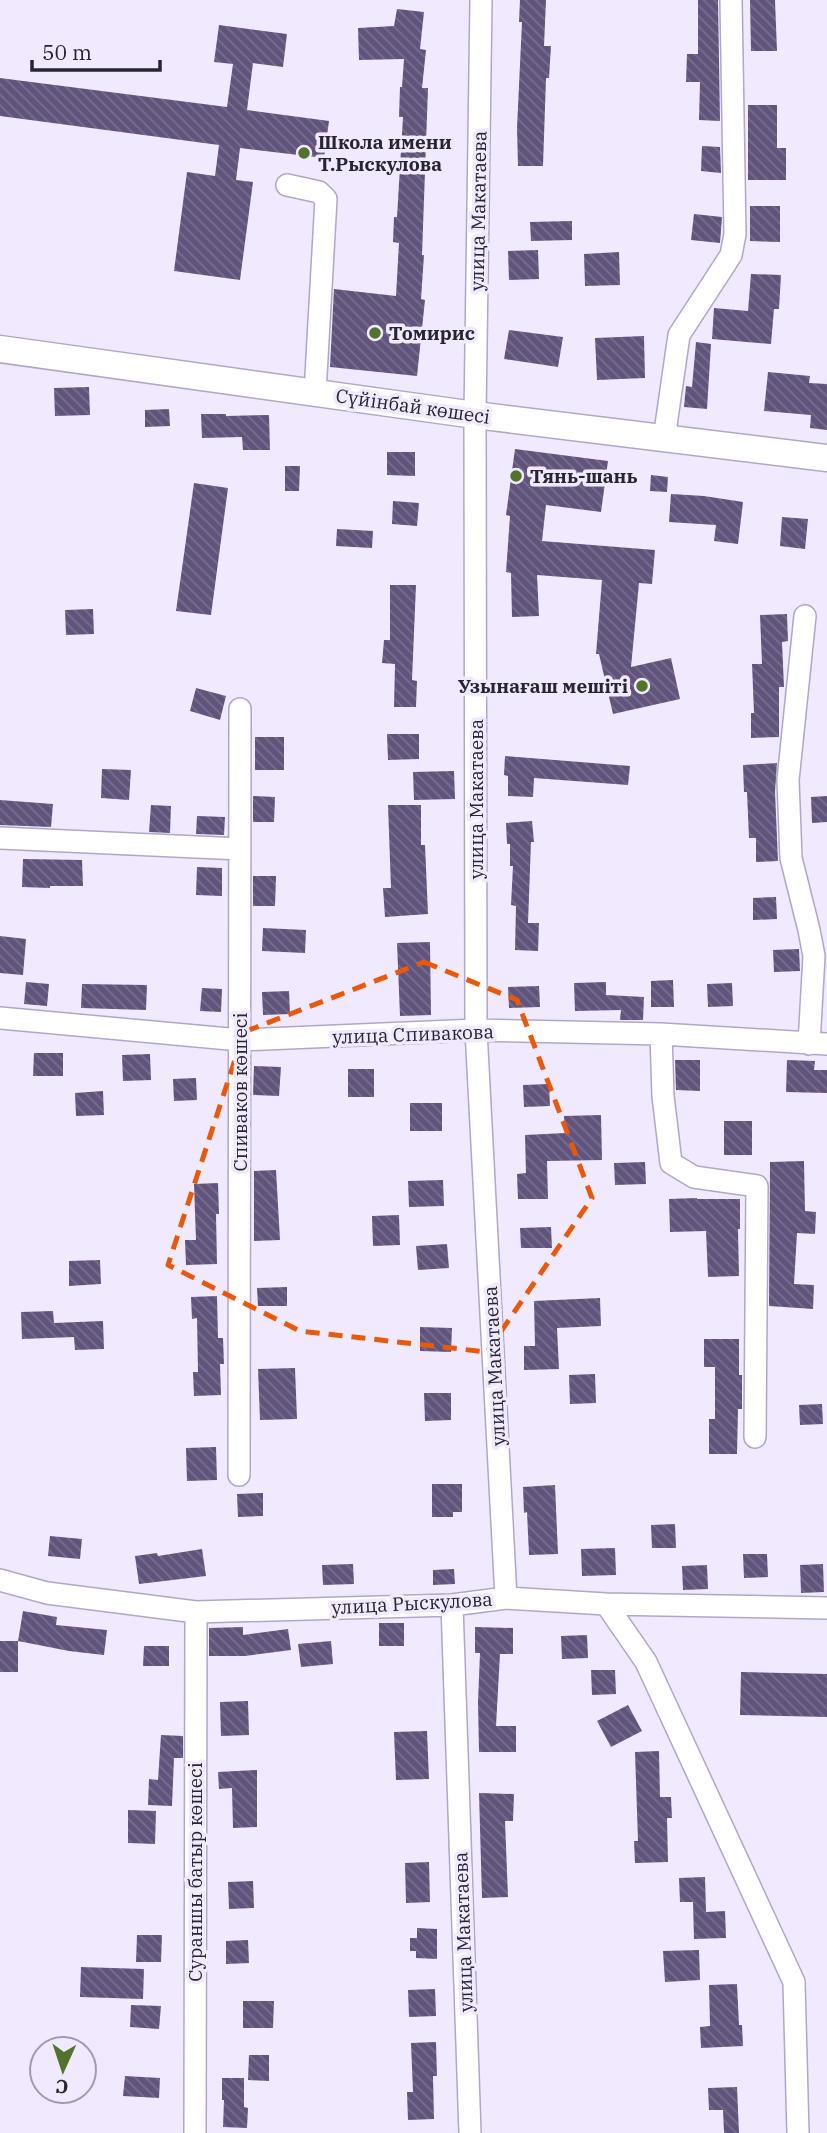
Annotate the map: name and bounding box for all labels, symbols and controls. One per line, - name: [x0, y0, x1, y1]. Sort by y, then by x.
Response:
- scale bar: [32, 28, 159, 72]
- text: 50 m: [42, 38, 92, 66]
- place label: Школа имени Т.Рыскулова: [318, 130, 452, 176]
- street label: улица Макатаева: [465, 131, 491, 291]
- marker: Школа имени Т.Рыскулова: [296, 145, 312, 161]
- place label: Томирис: [389, 321, 475, 345]
- marker: Томирис: [367, 325, 383, 341]
- street label: Сүйінбай көшесі: [334, 383, 492, 429]
- place label: Тянь-шань: [530, 464, 637, 488]
- marker: Тянь-шань: [508, 468, 524, 484]
- place label: Узынағаш мешіті: [458, 674, 628, 698]
- marker: Узынағаш мешіті: [634, 678, 650, 694]
- street label: улица Макатаева: [464, 719, 488, 879]
- street label: Спиваков көшесі: [228, 1012, 252, 1172]
- street label: улица Спивакова: [332, 1019, 494, 1049]
- street label: улица Макатаева: [478, 1285, 510, 1447]
- street label: улица Рыскулова: [331, 1587, 493, 1619]
- street label: Сураншы батыр көшесі: [183, 1762, 207, 1982]
- street label: улица Макатаева: [448, 1851, 478, 2013]
- north arrow: [28, 2035, 98, 2105]
- text: С: [55, 2075, 69, 2099]

